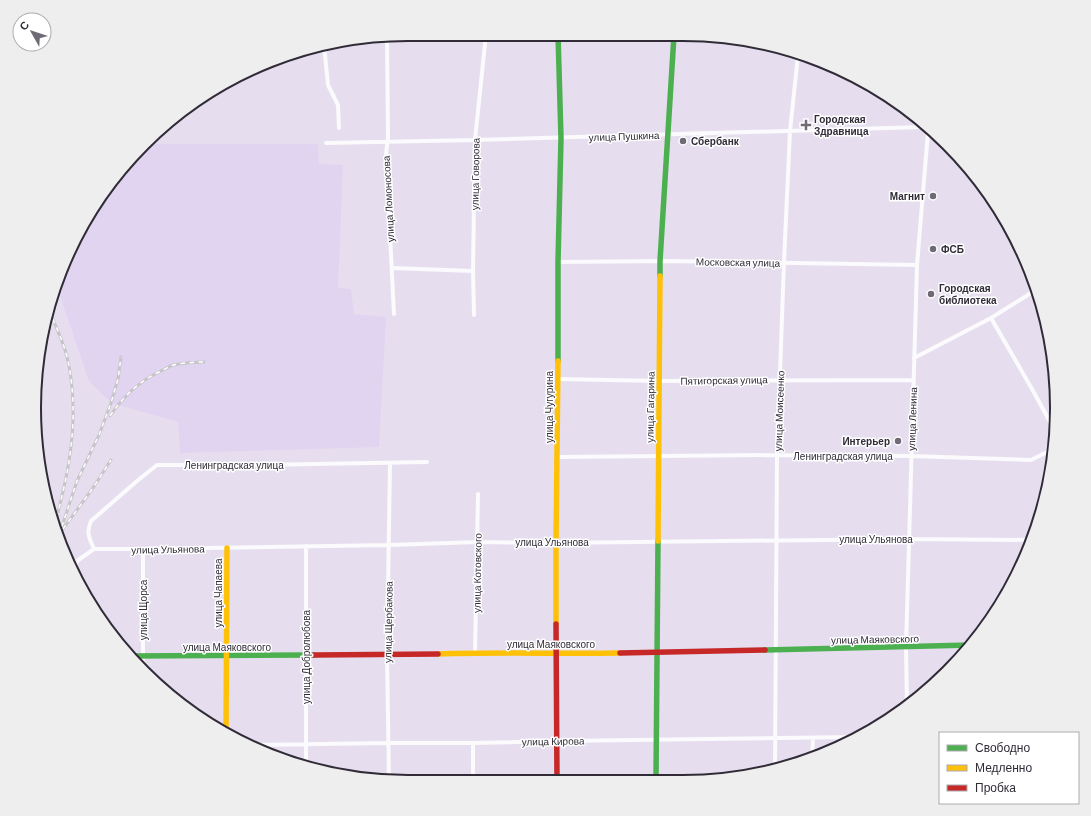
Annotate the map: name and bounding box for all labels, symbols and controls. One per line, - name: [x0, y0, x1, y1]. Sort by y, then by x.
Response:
- north arrow: [12, 12, 52, 52]
- text: С: [16, 18, 31, 33]
- place label: Городская Здравница: [814, 113, 869, 137]
- marker: Городская Здравница: [801, 120, 811, 130]
- street label: улица Пушкина: [588, 129, 660, 143]
- place label: Сбербанк: [691, 135, 740, 147]
- marker: Сбербанк: [678, 136, 688, 146]
- street label: улица Говорова: [468, 137, 482, 210]
- street label: улица Ломоносова: [380, 155, 396, 243]
- place label: Магнит: [890, 190, 925, 202]
- marker: Магнит: [928, 191, 938, 201]
- place label: ФСБ: [941, 243, 964, 255]
- marker: ФСБ: [928, 244, 938, 254]
- street label: Московская улица: [696, 255, 781, 269]
- place label: Городская библиотека: [939, 282, 997, 306]
- marker: Городская библиотека: [926, 289, 936, 299]
- street label: улица Моисеенко: [772, 370, 786, 452]
- street label: улица Чугурина: [543, 371, 555, 443]
- street label: улица Гагарина: [643, 371, 657, 443]
- street label: Пятигорская улица: [680, 373, 768, 387]
- street label: улица Ленина: [905, 386, 919, 451]
- place label: Интерьер: [842, 435, 890, 447]
- marker: Интерьер: [893, 436, 903, 446]
- street label: Ленинградская улица: [793, 450, 893, 462]
- street label: Ленинградская улица: [184, 459, 284, 471]
- street label: улица Котовского: [470, 533, 484, 613]
- street label: улица Ульянова: [839, 533, 913, 545]
- street label: улица Ульянова: [515, 536, 589, 548]
- street label: улица Ульянова: [131, 542, 205, 556]
- street label: улица Чапаева: [212, 558, 224, 628]
- street label: улица Щорса: [137, 579, 149, 640]
- street label: улица Щербакова: [381, 581, 395, 663]
- street label: улица Добролюбова: [300, 610, 312, 704]
- street label: улица Маяковского: [831, 632, 920, 646]
- street label: улица Маяковского: [507, 638, 596, 650]
- street label: улица Маяковского: [183, 641, 272, 653]
- legend: [939, 732, 1079, 804]
- street label: улица Кирова: [522, 734, 585, 748]
- text: Свободно: [975, 740, 1030, 755]
- text: Медленно: [975, 760, 1032, 775]
- text: Пробка: [975, 780, 1016, 795]

